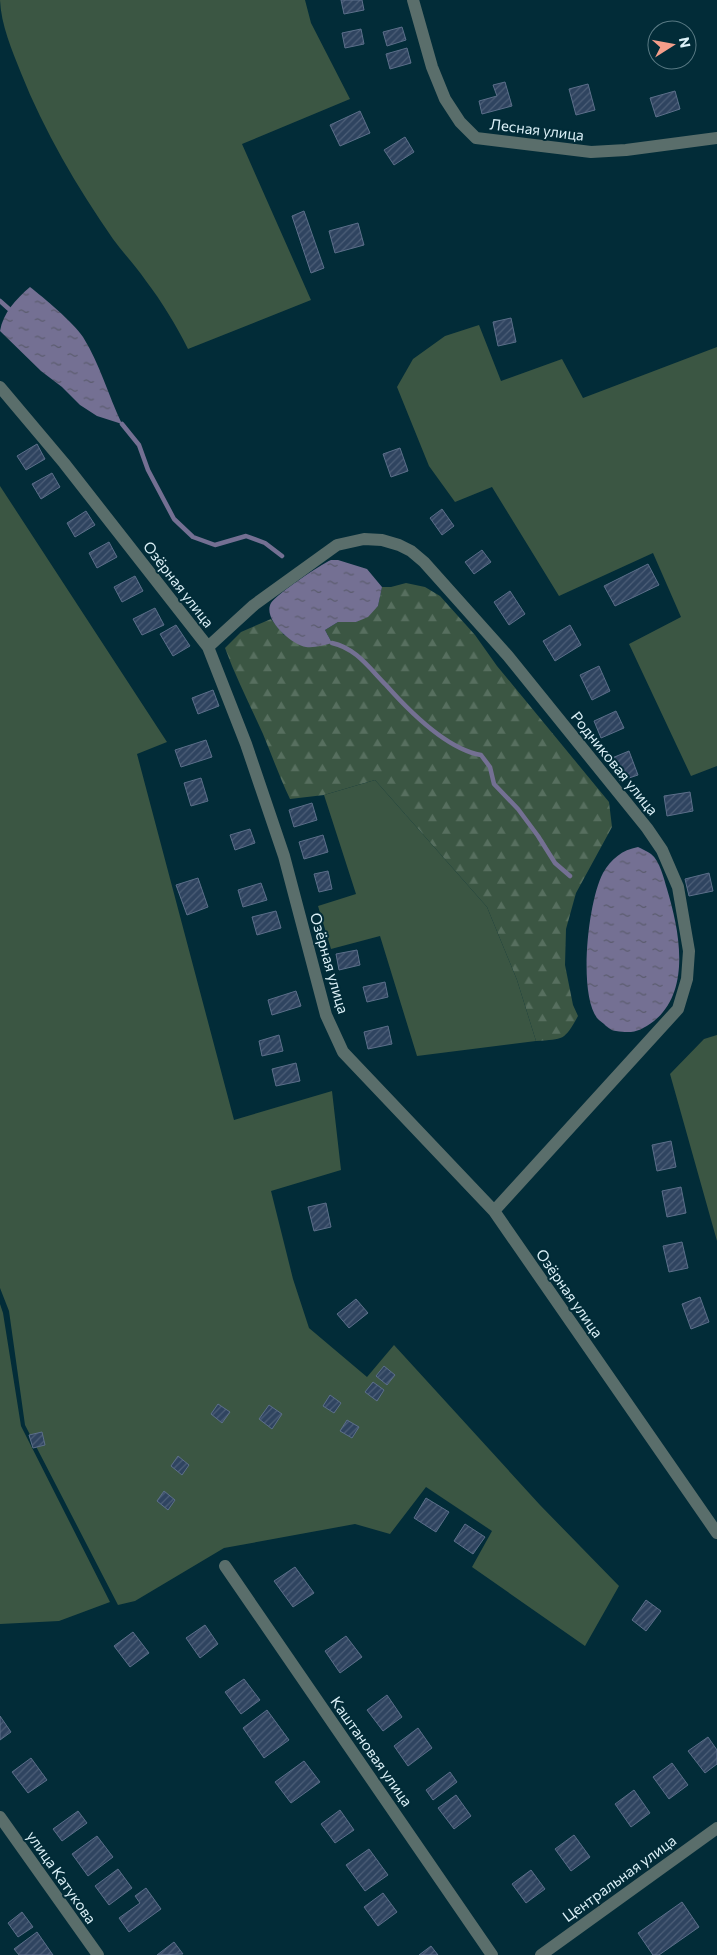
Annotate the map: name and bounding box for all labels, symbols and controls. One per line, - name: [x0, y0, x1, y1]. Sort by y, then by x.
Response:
- north arrow: [647, 20, 697, 70]
- text: N: [676, 36, 695, 49]
- street label: Лесная улица: [489, 114, 585, 144]
- street label: Озёрная улица: [140, 537, 218, 631]
- street label: Родниковая улица: [568, 708, 662, 818]
- street label: Озёрная улица: [307, 910, 353, 1016]
- street label: Озёрная улица: [533, 1245, 607, 1341]
- street label: Каштановая улица: [327, 1693, 417, 1809]
- street label: улица Катукова: [23, 1827, 101, 1927]
- street label: Центральная улица: [559, 1831, 679, 1925]

